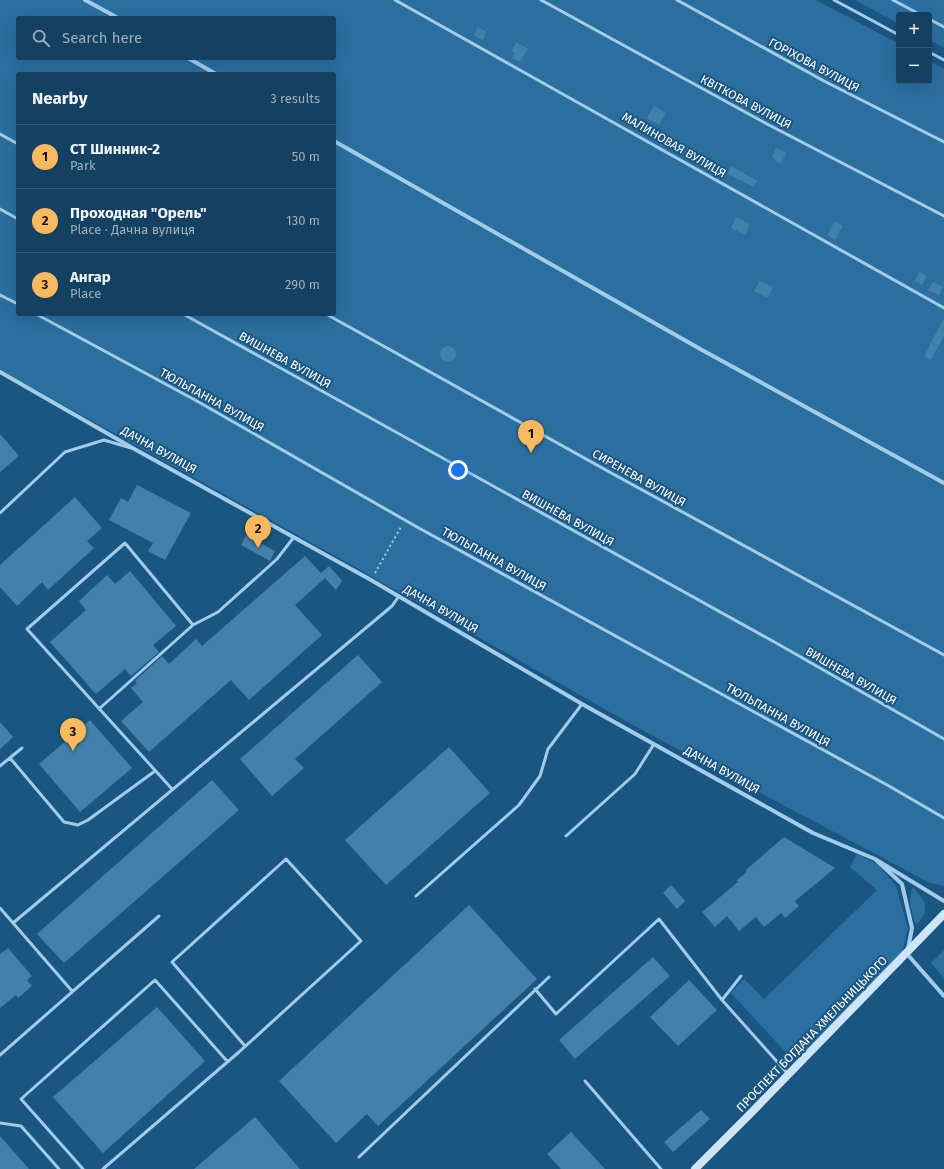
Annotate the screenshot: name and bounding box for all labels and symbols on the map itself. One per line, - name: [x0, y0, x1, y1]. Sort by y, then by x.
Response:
- street label: ГОРІХОВА ВУЛИЦЯ: [766, 35, 862, 95]
- street label: КВІТКОВА ВУЛИЦЯ: [698, 72, 794, 132]
- street label: МАЛИНОВАЯ ВУЛИЦЯ: [619, 109, 729, 181]
- street label: ВИШНЕВА ВУЛИЦЯ: [237, 329, 333, 391]
- street label: ТЮЛЬПАННА ВУЛИЦЯ: [157, 365, 267, 435]
- pin: 1: [518, 420, 544, 453]
- street label: ДАЧНА ВУЛИЦЯ: [118, 423, 199, 476]
- street label: СИРЕНЕВА ВУЛИЦЯ: [590, 446, 688, 510]
- your location: [448, 460, 468, 480]
- street label: ВИШНЕВА ВУЛИЦЯ: [520, 487, 616, 549]
- pin: 2: [245, 515, 271, 548]
- street label: ТЮЛЬПАННА ВУЛИЦЯ: [439, 524, 549, 594]
- street label: ДАЧНА ВУЛИЦЯ: [400, 581, 481, 636]
- street label: ВИШНЕВА ВУЛИЦЯ: [803, 644, 899, 708]
- street label: ТЮЛЬПАННА ВУЛИЦЯ: [723, 680, 833, 750]
- pin: 3: [60, 718, 86, 751]
- street label: ДАЧНА ВУЛИЦЯ: [681, 743, 762, 796]
- street label: ПРОСПЕКТ БОГДАНА ХМЕЛЬНИЦЬКОГО: [734, 953, 890, 1115]

